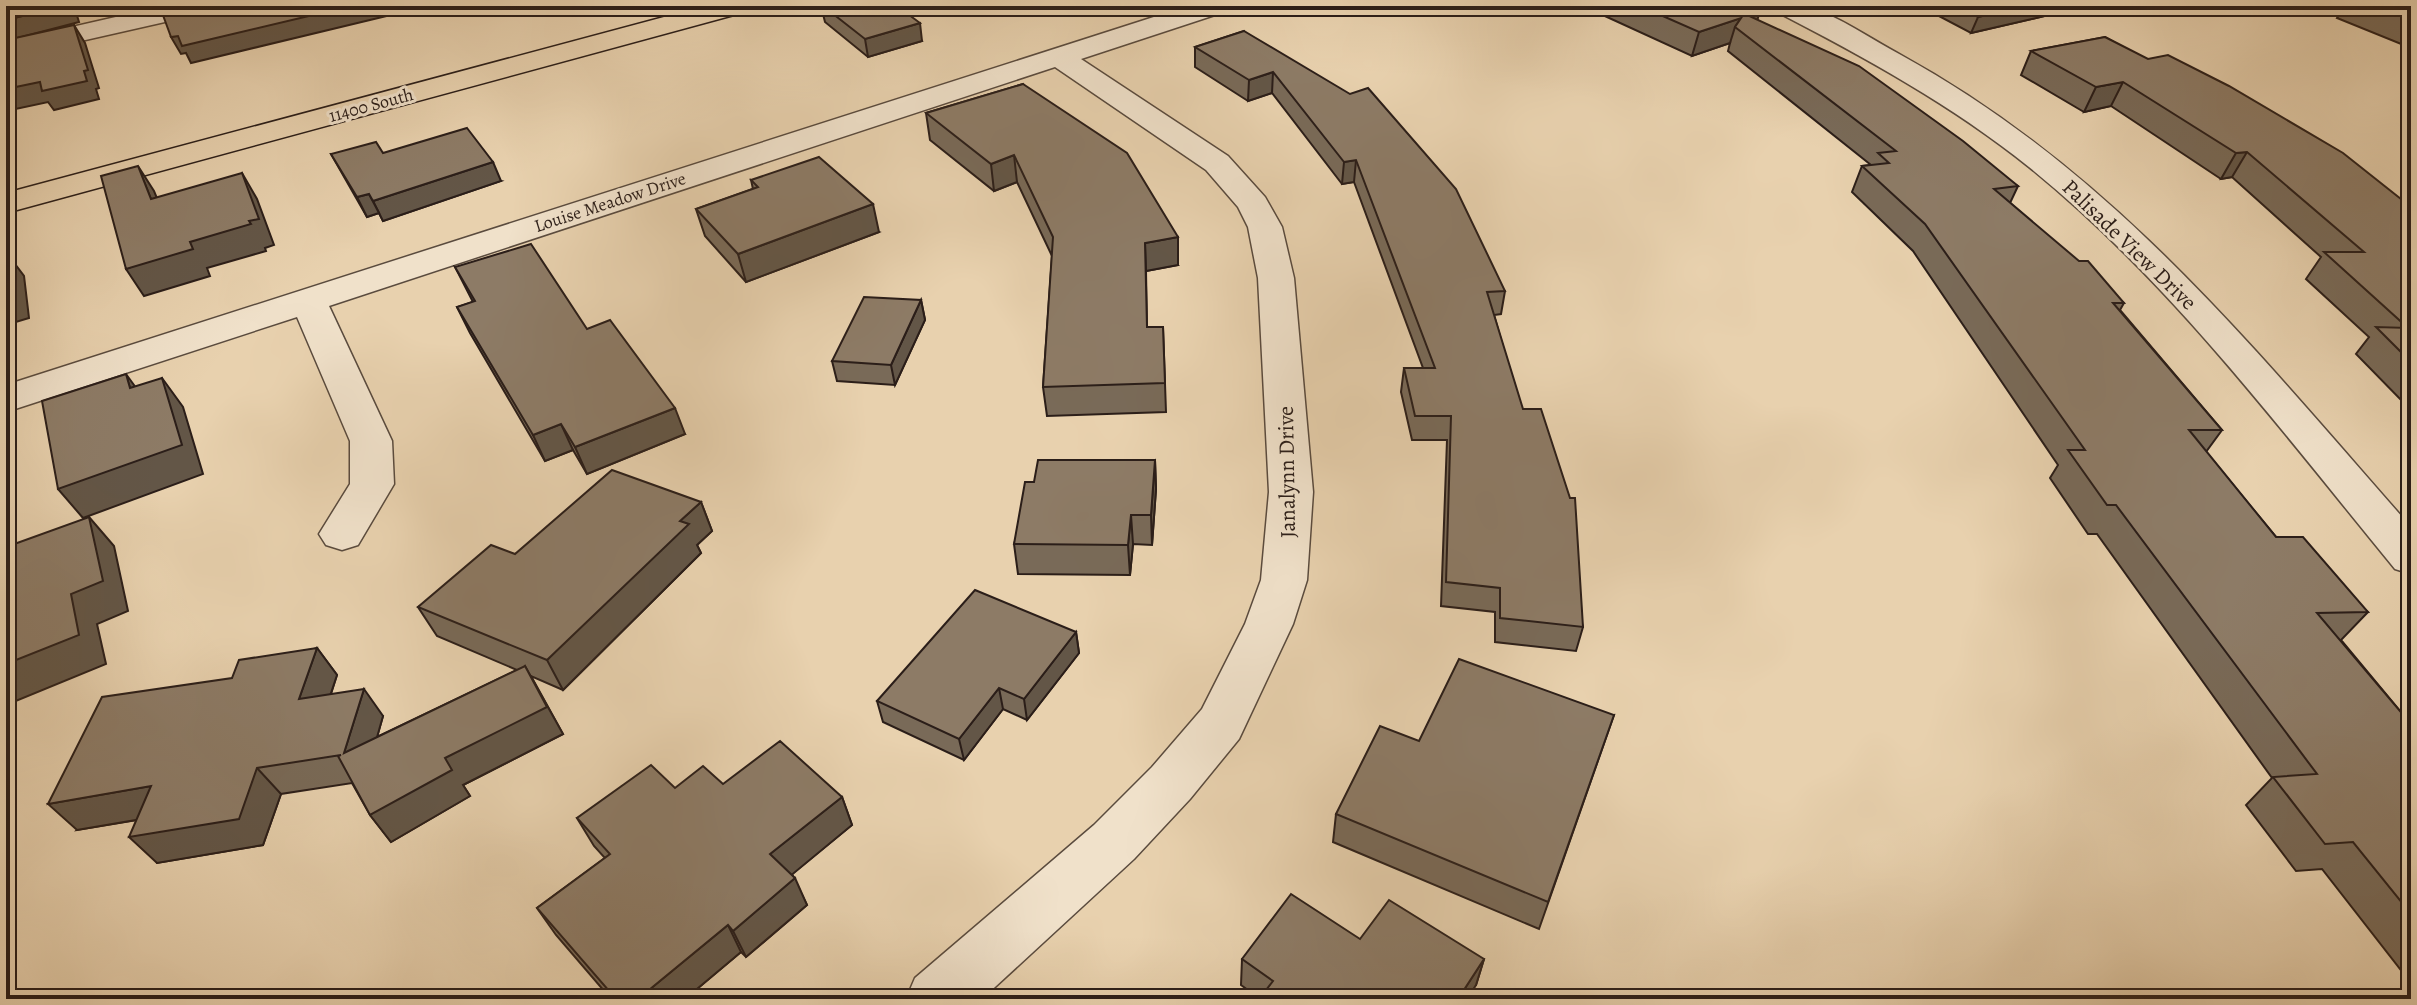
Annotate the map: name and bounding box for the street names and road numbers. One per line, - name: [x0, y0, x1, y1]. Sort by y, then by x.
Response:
- street label: 11400 South: [326, 82, 416, 128]
- street label: Louise Meadow Drive: [531, 166, 689, 238]
- street label: Palisade View Drive: [2055, 173, 2203, 317]
- street label: Janalynn Drive: [1271, 406, 1303, 538]

